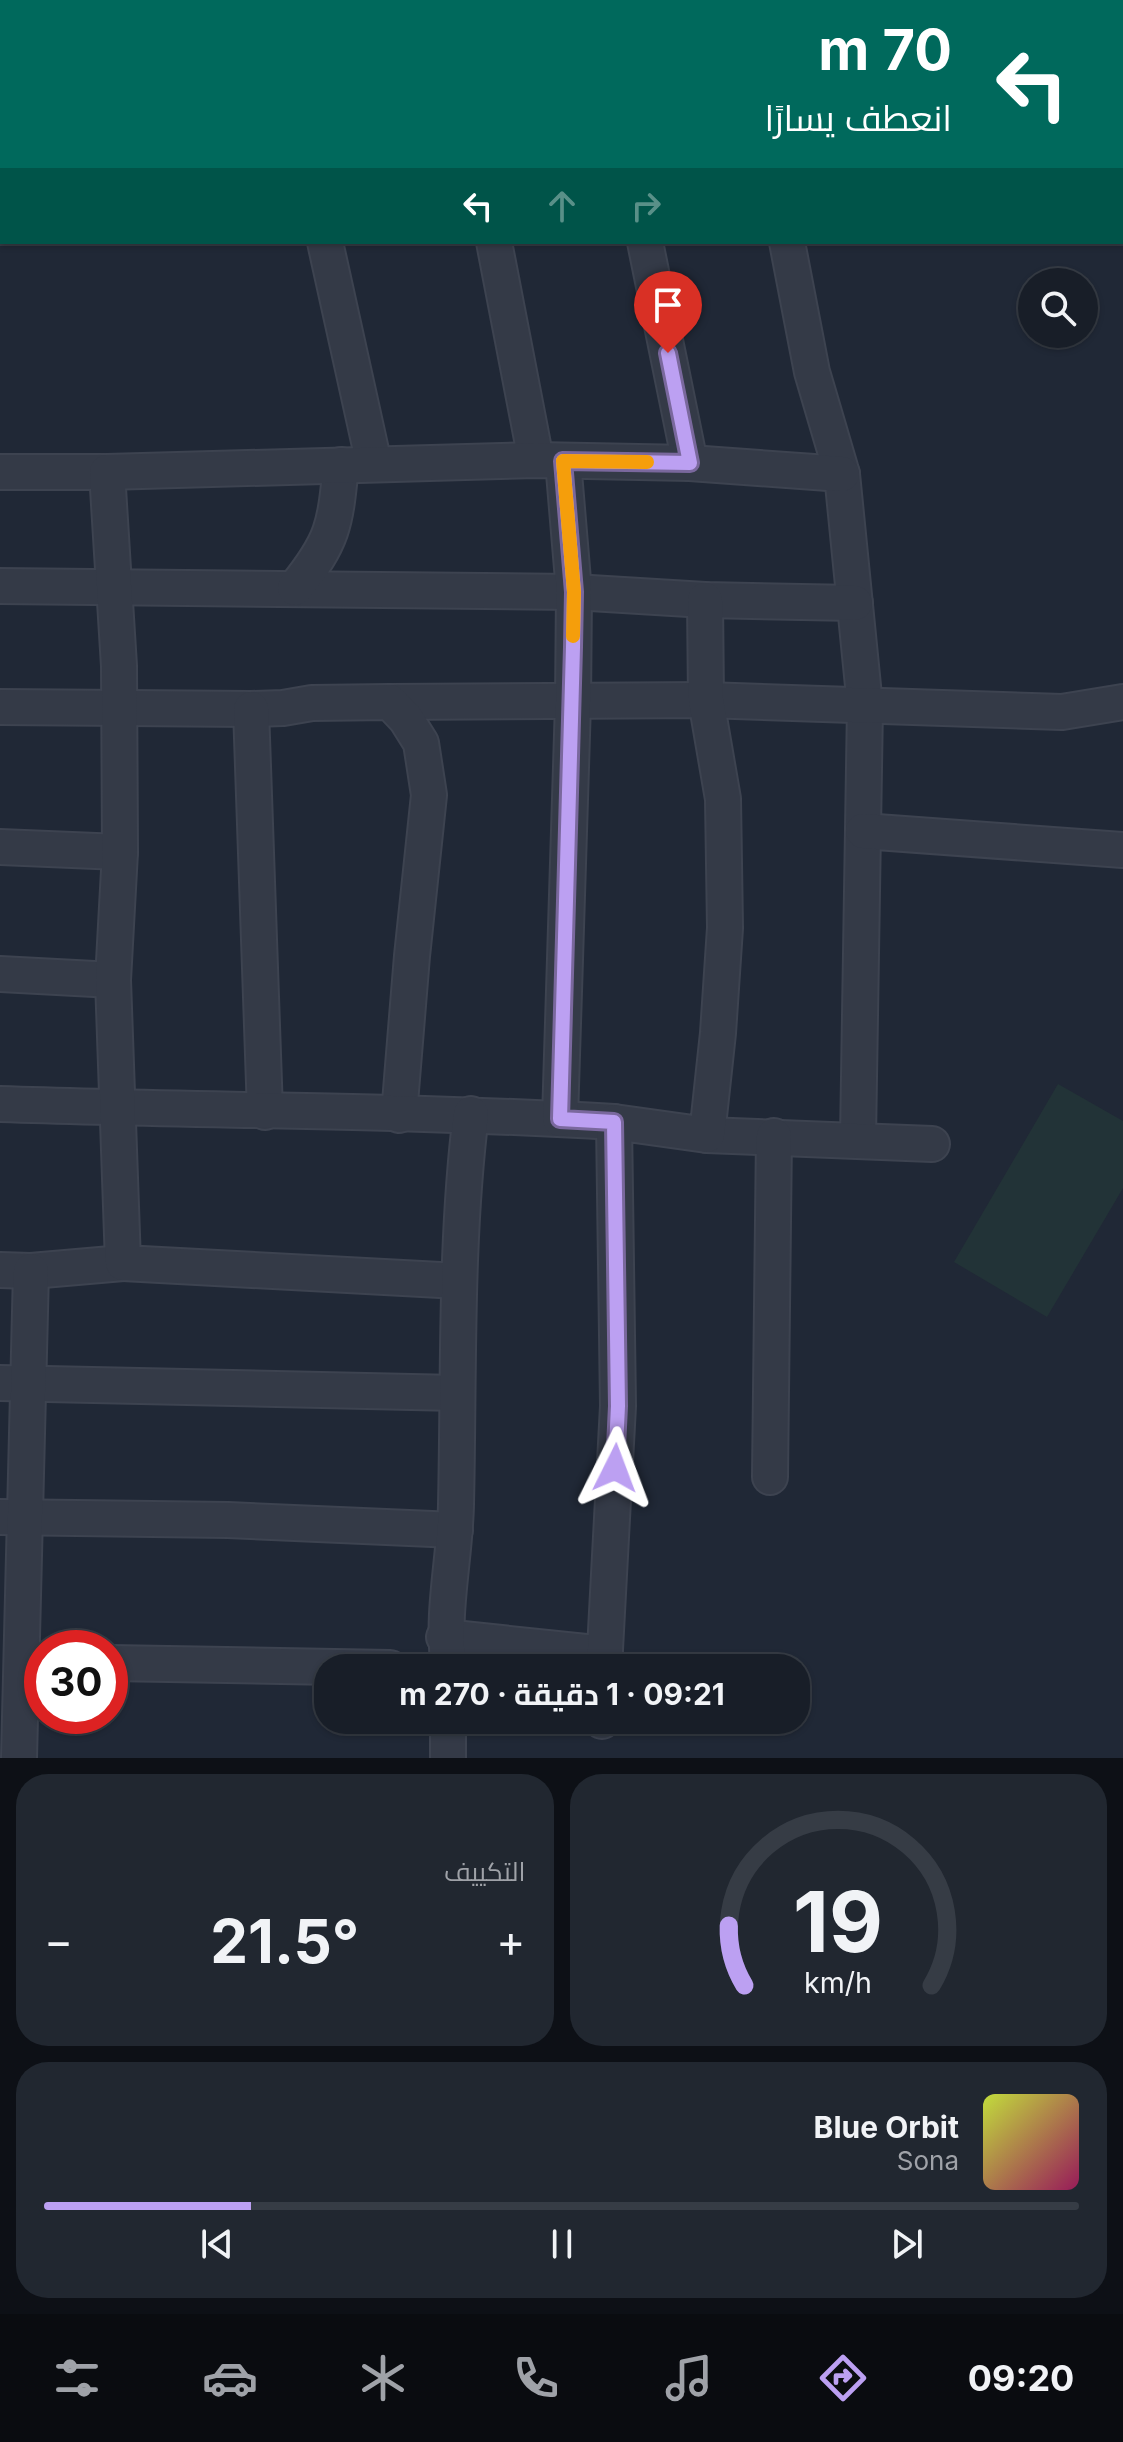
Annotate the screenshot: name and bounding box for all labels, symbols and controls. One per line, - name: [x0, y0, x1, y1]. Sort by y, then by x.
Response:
- text: 70 m: [818, 16, 952, 84]
- icon: left: [980, 32, 1084, 136]
- text: انعطف يسارًا: [764, 96, 952, 140]
- icon: left: [456, 184, 500, 228]
- icon: ahead: [540, 184, 584, 228]
- icon: right: [624, 184, 668, 228]
- map controls: [1018, 268, 1098, 348]
- button: search: [1018, 268, 1098, 348]
- pin: [634, 271, 702, 353]
- icon: arrive: [646, 283, 690, 327]
- position arrow: [573, 1426, 657, 1510]
- speed limit sign: 30: [24, 1630, 128, 1734]
- text: 09:21 · 1 دقيقة · 270 m: [399, 1676, 725, 1712]
- text: التكييف: [444, 1856, 526, 1887]
- text: 19: [793, 1871, 883, 1972]
- text: 21.5°: [210, 1905, 359, 1977]
- text: −: [44, 1914, 73, 1968]
- text: +: [496, 1914, 525, 1968]
- text: km/h: [804, 1965, 872, 2000]
- text: Blue Orbit: [814, 2109, 959, 2145]
- text: Sona: [897, 2145, 959, 2176]
- icon: previous: [195, 2222, 239, 2266]
- icon: pause: [540, 2222, 584, 2266]
- icon: next: [885, 2222, 929, 2266]
- icon: filters: [49, 2350, 105, 2406]
- icon: car: [202, 2350, 258, 2406]
- icon: climate: [355, 2350, 411, 2406]
- icon: phone: [508, 2350, 564, 2406]
- icon: music: [661, 2350, 717, 2406]
- icon: directions: [815, 2350, 871, 2406]
- text: 09:20: [968, 2356, 1074, 2400]

